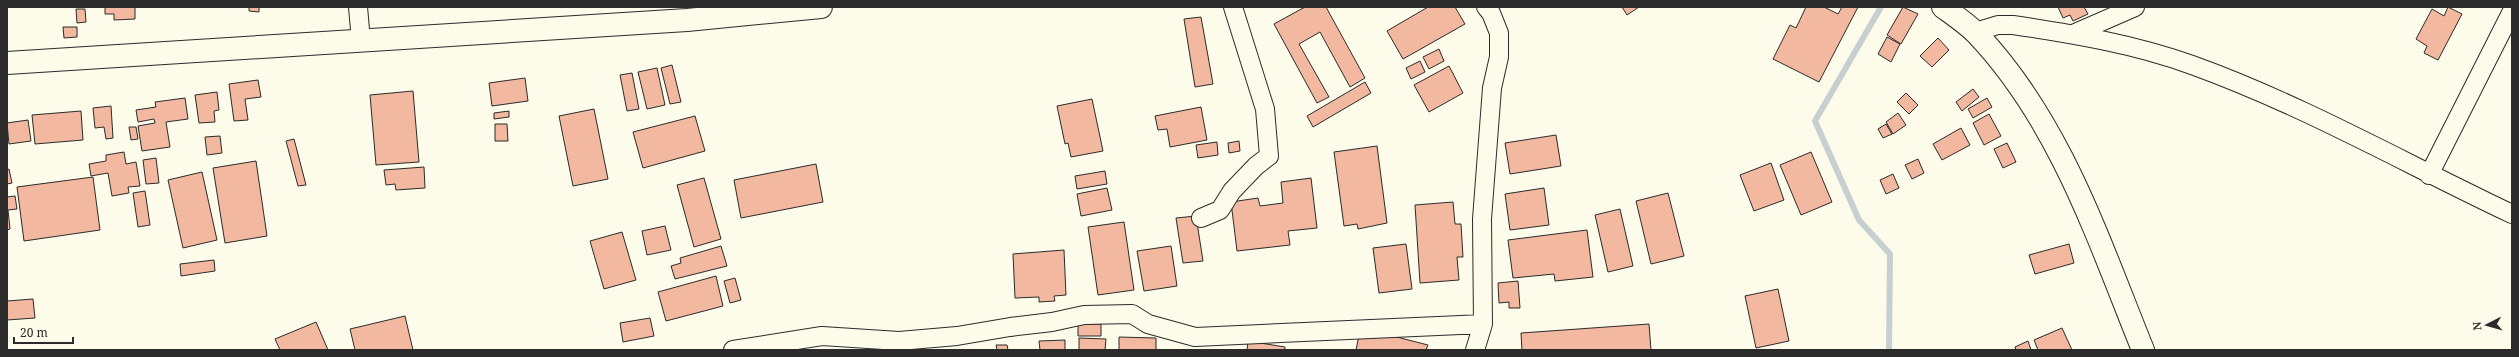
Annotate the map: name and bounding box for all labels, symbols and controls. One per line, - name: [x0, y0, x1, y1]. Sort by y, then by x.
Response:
- north arrow: [2467, 305, 2507, 345]
- scale bar: [14, 319, 73, 345]
- text: N: [2469, 321, 2484, 331]
- text: 20 m: [20, 324, 48, 341]

